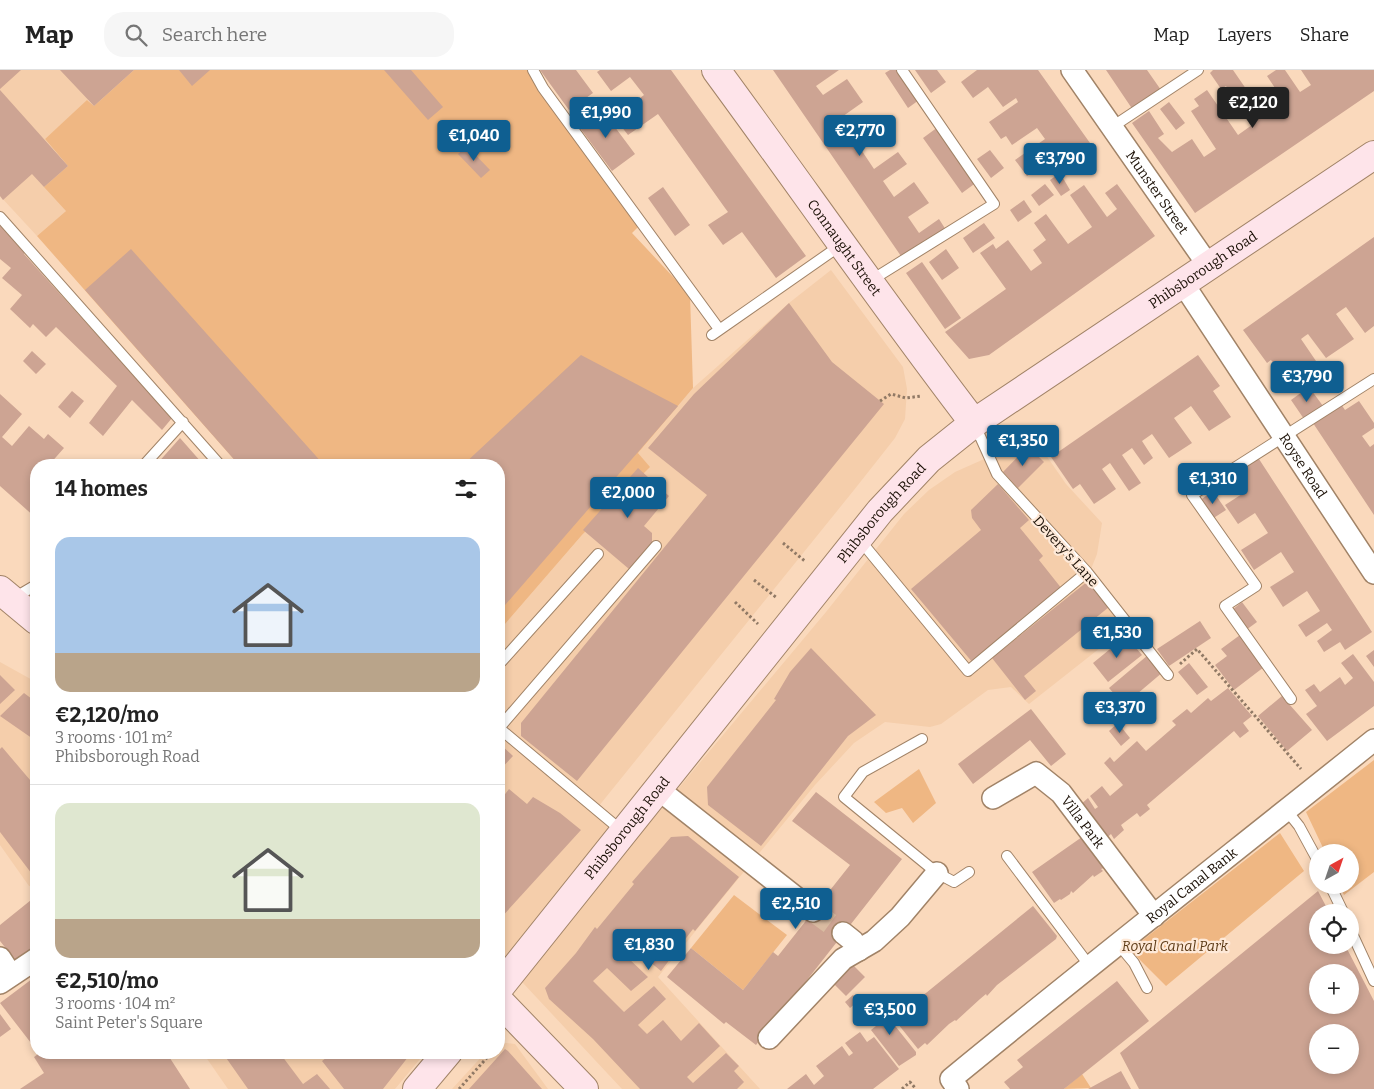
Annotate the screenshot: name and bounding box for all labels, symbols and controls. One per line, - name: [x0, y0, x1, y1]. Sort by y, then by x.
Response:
- search box: [104, 12, 454, 57]
- text: Map: [25, 21, 74, 49]
- icon: search: [122, 21, 150, 49]
- text: Search here: [162, 23, 267, 46]
- text: Map: [1153, 24, 1189, 46]
- text: Layers: [1217, 24, 1272, 46]
- text: Share: [1300, 24, 1349, 46]
- pin: €2,120: [1212, 87, 1294, 129]
- text: €2,120: [1228, 93, 1278, 112]
- pin: €1,990: [565, 97, 647, 139]
- text: €1,990: [581, 103, 631, 122]
- pin: €2,770: [819, 114, 901, 157]
- pin: €1,040: [433, 119, 515, 162]
- text: €2,770: [835, 121, 885, 140]
- text: €1,040: [448, 126, 500, 145]
- pin: €3,790: [1019, 142, 1101, 185]
- street label: Munster Street: [1122, 147, 1192, 238]
- text: €3,790: [1035, 149, 1085, 168]
- street label: Connaught Street: [803, 196, 884, 299]
- street label: Phibsborough Road: [1146, 228, 1261, 312]
- pin: €3,790: [1266, 360, 1348, 403]
- text: €3,790: [1282, 367, 1332, 386]
- pin: €1,350: [982, 424, 1064, 467]
- street label: Royse Road: [1275, 430, 1330, 501]
- text: €1,350: [998, 431, 1048, 450]
- street label: Phibsborough Road: [834, 460, 930, 567]
- pin: €1,310: [1172, 462, 1254, 505]
- text: €1,310: [1189, 469, 1237, 488]
- icon: filters: [452, 475, 480, 503]
- text: 14 homes: [55, 476, 148, 502]
- pin: €2,000: [587, 476, 669, 519]
- text: €2,000: [601, 483, 655, 502]
- street label: Devery's Lane: [1029, 512, 1102, 590]
- icon: home: [223, 570, 313, 660]
- pin: €1,530: [1076, 616, 1158, 659]
- text: €1,530: [1092, 623, 1142, 642]
- pin: €3,370: [1079, 692, 1161, 734]
- text: €3,370: [1094, 698, 1146, 717]
- text: €2,120/mo: [55, 702, 159, 728]
- text: 3 rooms · 101 m²: [55, 728, 172, 747]
- text: Phibsborough Road: [55, 747, 200, 766]
- street label: Phibsborough Road: [581, 773, 674, 883]
- street label: Villa Park: [1057, 793, 1108, 852]
- icon: home: [223, 835, 313, 925]
- street label: Royal Canal Bank: [1143, 844, 1241, 927]
- north arrow: [1309, 844, 1359, 894]
- map controls: [1309, 844, 1359, 1074]
- pin: €2,510: [755, 888, 837, 930]
- text: €2,510: [771, 894, 821, 913]
- button: locate: [1309, 904, 1359, 954]
- pin: €1,830: [608, 928, 690, 971]
- text: €1,830: [624, 935, 674, 954]
- park label: Royal Canal Park: [1122, 938, 1229, 955]
- button: +: [1309, 964, 1359, 1014]
- text: €2,510/mo: [55, 968, 159, 994]
- text: 3 rooms · 104 m²: [55, 994, 175, 1013]
- pin: €3,500: [849, 994, 931, 1036]
- text: €3,500: [864, 1000, 916, 1019]
- text: Saint Peter's Square: [55, 1013, 203, 1032]
- button: −: [1309, 1024, 1359, 1074]

